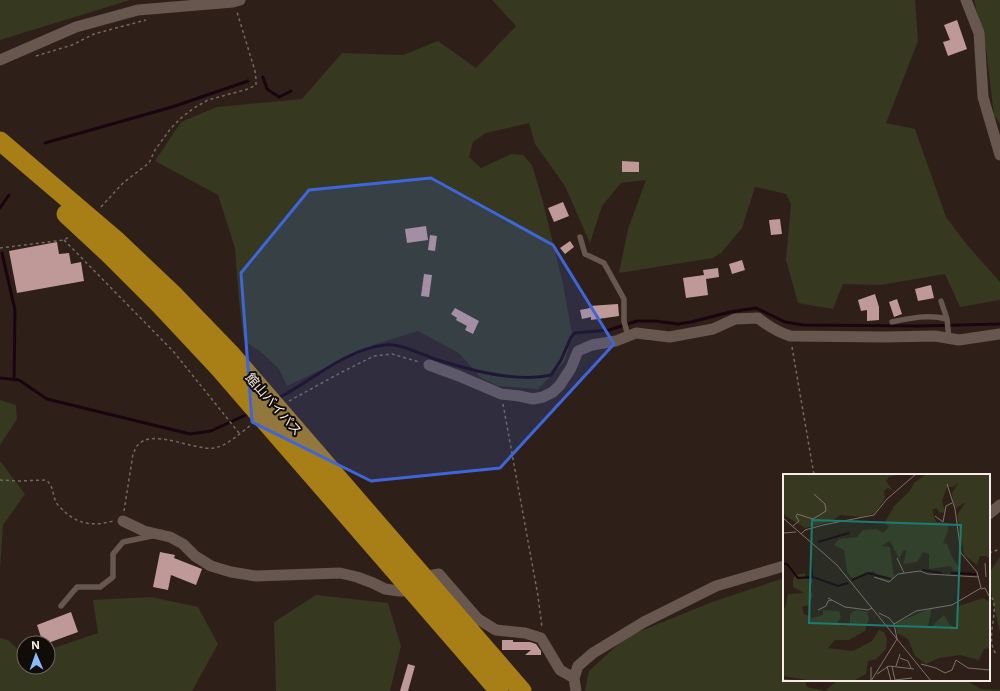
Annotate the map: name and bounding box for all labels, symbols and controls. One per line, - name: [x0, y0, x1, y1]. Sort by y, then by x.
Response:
- street label: 館山バイパス: [242, 369, 306, 439]
- inset map: [783, 474, 990, 681]
- north arrow: [16, 635, 56, 675]
- text: N: [31, 638, 40, 652]

